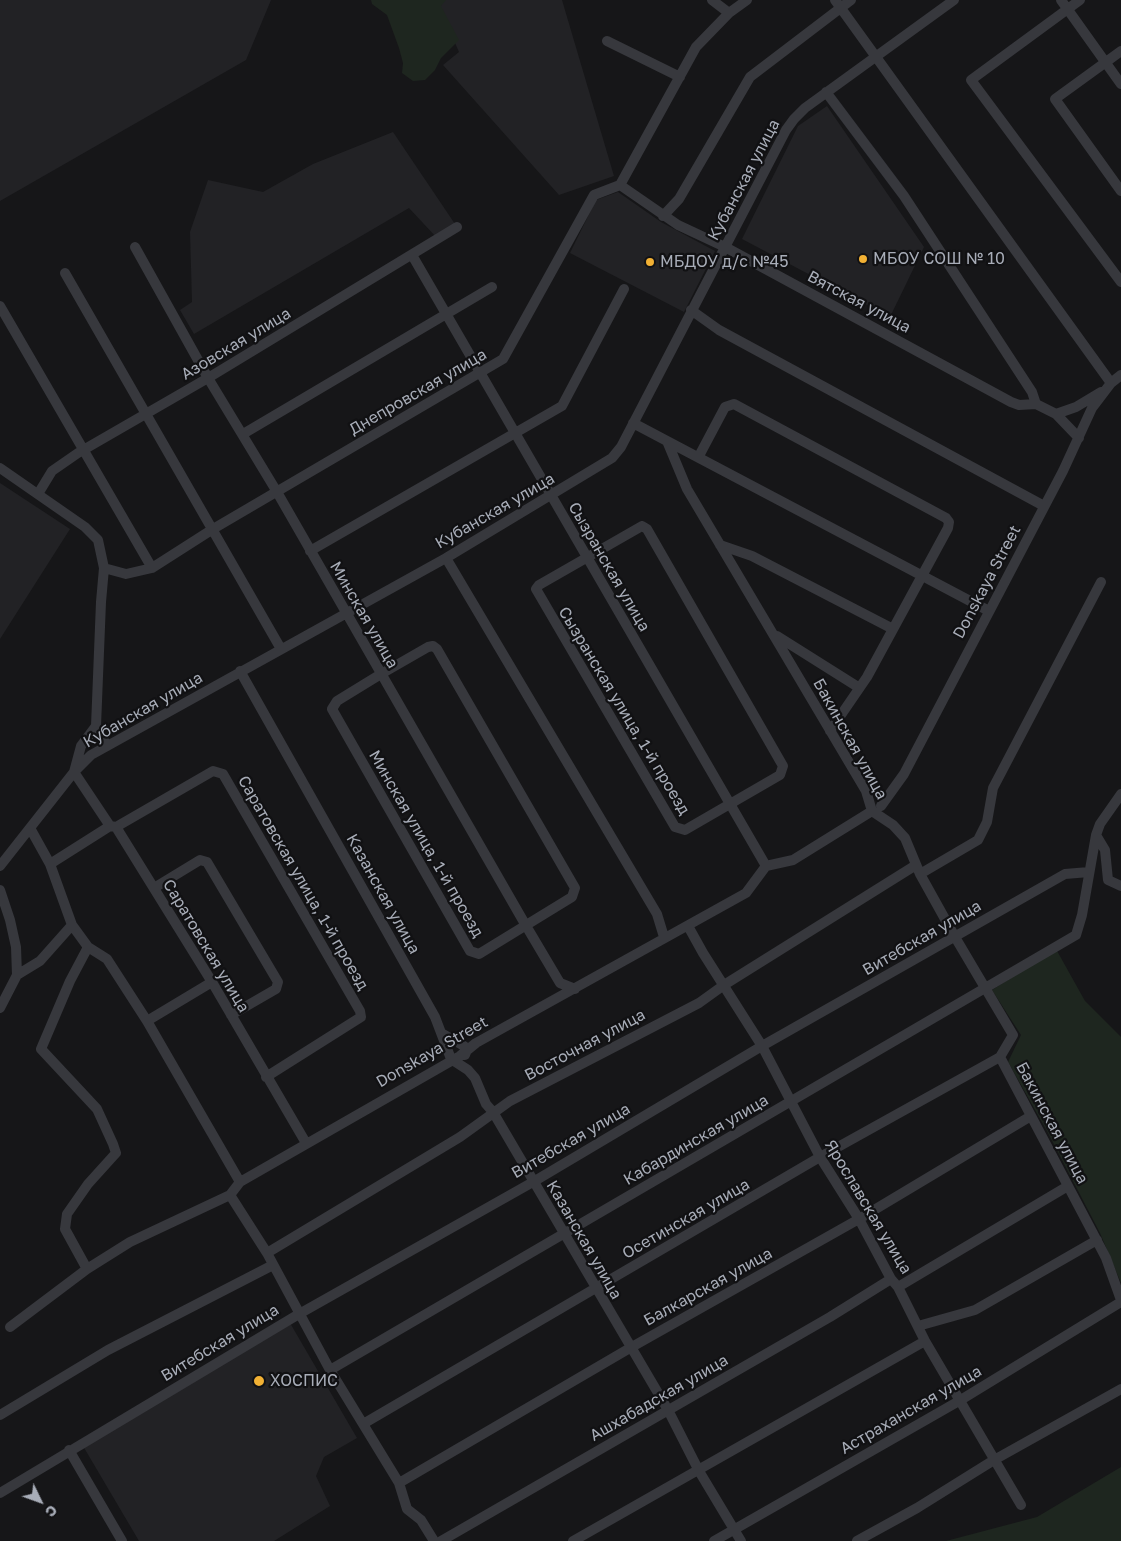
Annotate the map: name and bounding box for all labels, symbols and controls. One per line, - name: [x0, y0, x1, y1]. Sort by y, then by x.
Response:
- street label: Кубанская улица: [704, 116, 784, 244]
- place label: МБОУ СОШ № 10: [873, 249, 1005, 269]
- place label: МБДОУ д/с №45: [660, 252, 789, 272]
- marker: МБОУ СОШ № 10: [857, 253, 869, 265]
- marker: МБДОУ д/с №45: [644, 256, 656, 268]
- street label: Вятская улица: [804, 267, 914, 337]
- street label: Азовская улица: [178, 304, 294, 384]
- street label: Днепровская улица: [346, 345, 490, 439]
- street label: Кубанская улица: [432, 469, 558, 553]
- street label: Сызранская улица: [564, 499, 654, 635]
- street label: Donskaya Street: [949, 522, 1025, 642]
- street label: Минская улица: [326, 558, 402, 672]
- street label: Сызранская улица, 1-й проезд: [554, 604, 694, 818]
- street label: Кубанская улица: [80, 668, 206, 752]
- street label: Бакинская улица: [809, 675, 891, 803]
- street label: Минская улица, 1-й проезд: [364, 747, 488, 941]
- street label: Саратовская улица, 1-й проезд: [234, 772, 372, 994]
- street label: Казанская улица: [342, 831, 424, 957]
- street label: Саратовская улица: [159, 876, 253, 1016]
- street label: Витебская улица: [859, 896, 985, 980]
- street label: Восточная улица: [521, 1005, 649, 1085]
- street label: Donskaya Street: [373, 1012, 491, 1092]
- street label: Бакинская улица: [1012, 1059, 1092, 1187]
- street label: Кабардинская улица: [620, 1091, 772, 1189]
- street label: Витебская улица: [508, 1099, 634, 1183]
- street label: Ярославская улица: [820, 1136, 916, 1278]
- street label: Осетинская улица: [619, 1175, 753, 1263]
- street label: Казанская улица: [542, 1177, 626, 1303]
- street label: Балкарская улица: [640, 1244, 776, 1330]
- street label: Витебская улица: [158, 1300, 282, 1386]
- street label: Ашхабадская улица: [586, 1351, 732, 1445]
- street label: Астраханская улица: [837, 1362, 985, 1458]
- place label: ХОСПИС: [270, 1371, 338, 1391]
- marker: ХОСПИС: [252, 1374, 266, 1388]
- north arrow: [15, 1476, 65, 1526]
- text: С: [42, 1502, 61, 1521]

